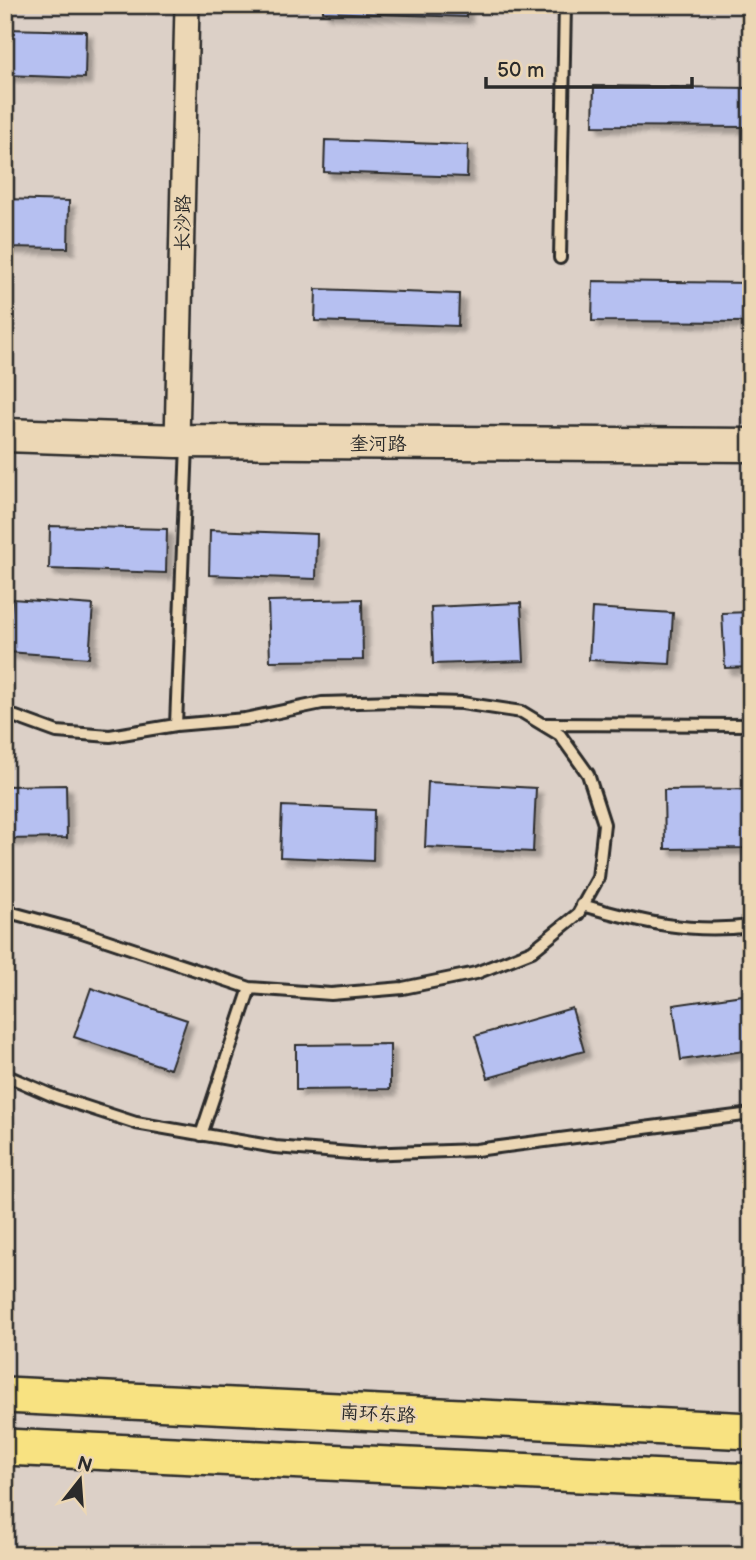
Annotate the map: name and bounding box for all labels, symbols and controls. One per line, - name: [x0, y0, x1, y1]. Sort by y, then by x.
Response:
- scale bar: [486, 46, 693, 90]
- text: 50 m: [497, 58, 544, 83]
- street label: 长沙路: [172, 194, 195, 252]
- street label: 奎河路: [349, 433, 407, 456]
- street label: 南环东路: [339, 1401, 416, 1428]
- north arrow: [46, 1444, 116, 1514]
- text: N: [74, 1452, 95, 1478]

